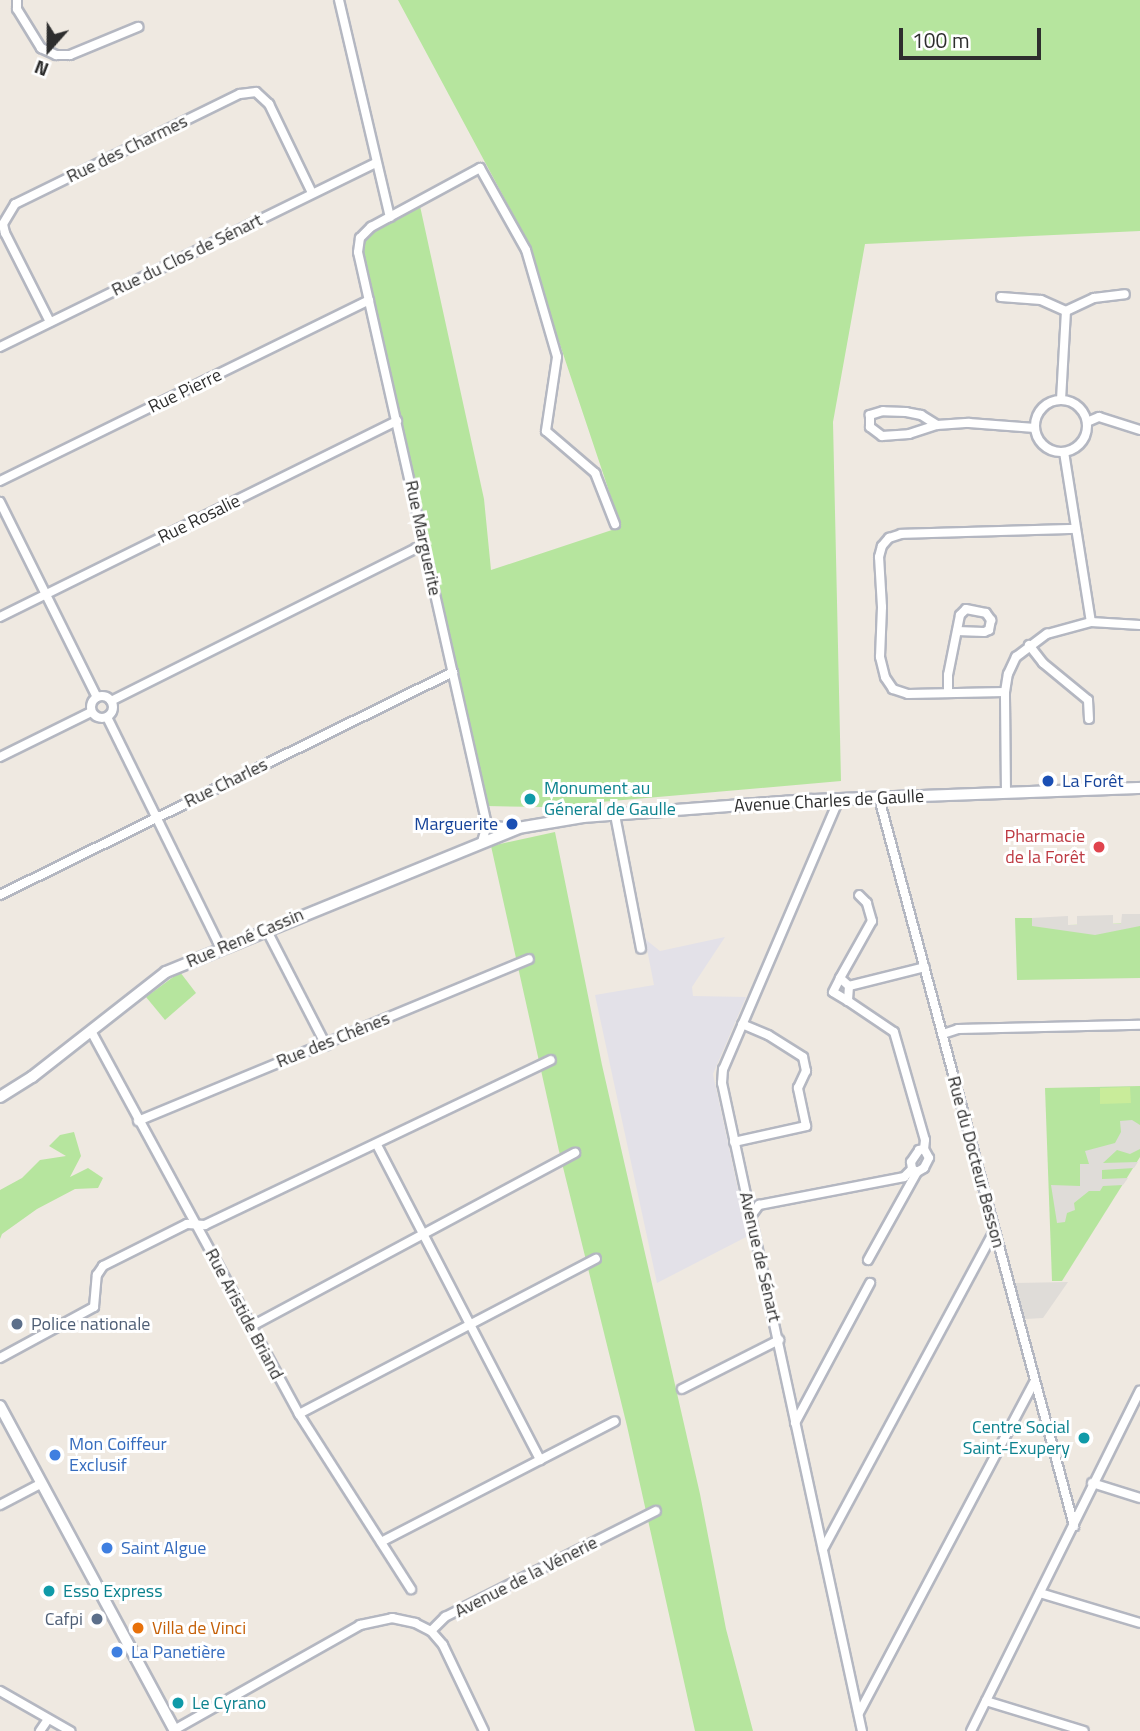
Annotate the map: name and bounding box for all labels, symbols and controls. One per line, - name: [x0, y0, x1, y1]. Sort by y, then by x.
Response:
- north arrow: [14, 14, 84, 84]
- scale bar: [902, 14, 1044, 58]
- text: 100 m: [912, 24, 969, 56]
- text: N: [30, 53, 53, 85]
- street label: Rue des Charmes: [63, 110, 191, 188]
- street label: Rue du Clos de Sénart: [108, 209, 266, 301]
- street label: Rue Pierre: [145, 364, 225, 418]
- street label: Rue Marguerite: [400, 478, 446, 598]
- street label: Rue Rosalie: [154, 490, 244, 548]
- street label: Rue Charles: [181, 754, 271, 812]
- place label: La Forêt: [1062, 770, 1124, 792]
- marker: La Forêt: [1040, 773, 1056, 789]
- place label: Monument au Géneral de Gaulle: [544, 778, 676, 820]
- street label: Avenue Charles de Gaulle: [733, 785, 925, 817]
- marker: Monument au Géneral de Gaulle: [522, 791, 538, 807]
- place label: Marguerite: [414, 813, 498, 835]
- marker: Marguerite: [504, 816, 520, 832]
- place label: Pharmacie de la Forêt: [1004, 826, 1085, 868]
- marker: Pharmacie de la Forêt: [1091, 839, 1107, 855]
- street label: Rue René Cassin: [183, 904, 307, 972]
- street label: Rue des Chênes: [273, 1007, 393, 1073]
- street label: Rue du Docteur Besson: [943, 1074, 1009, 1250]
- street label: Avenue de Sénart: [735, 1190, 785, 1324]
- street label: Rue Aristide Briand: [200, 1245, 288, 1383]
- place label: Police nationale: [31, 1313, 150, 1335]
- marker: Police nationale: [9, 1316, 25, 1332]
- place label: Centre Social Saint-Exupery: [963, 1417, 1070, 1460]
- marker: Centre Social Saint-Exupery: [1076, 1430, 1092, 1446]
- place label: Mon Coiffeur Exclusif: [69, 1434, 167, 1476]
- marker: Mon Coiffeur Exclusif: [47, 1447, 63, 1463]
- street label: Avenue de la Vénerie: [451, 1532, 601, 1622]
- place label: Saint Algue: [121, 1537, 206, 1559]
- marker: Saint Algue: [99, 1540, 115, 1556]
- place label: Esso Express: [63, 1580, 163, 1602]
- marker: Esso Express: [41, 1583, 57, 1599]
- place label: Cafpi: [45, 1608, 83, 1630]
- marker: Cafpi: [89, 1611, 105, 1627]
- place label: Villa de Vinci: [152, 1617, 246, 1639]
- marker: Villa de Vinci: [130, 1620, 146, 1636]
- place label: La Panetière: [131, 1641, 225, 1663]
- marker: La Panetière: [109, 1644, 125, 1660]
- place label: Le Cyrano: [192, 1692, 266, 1714]
- marker: Le Cyrano: [170, 1695, 186, 1711]

